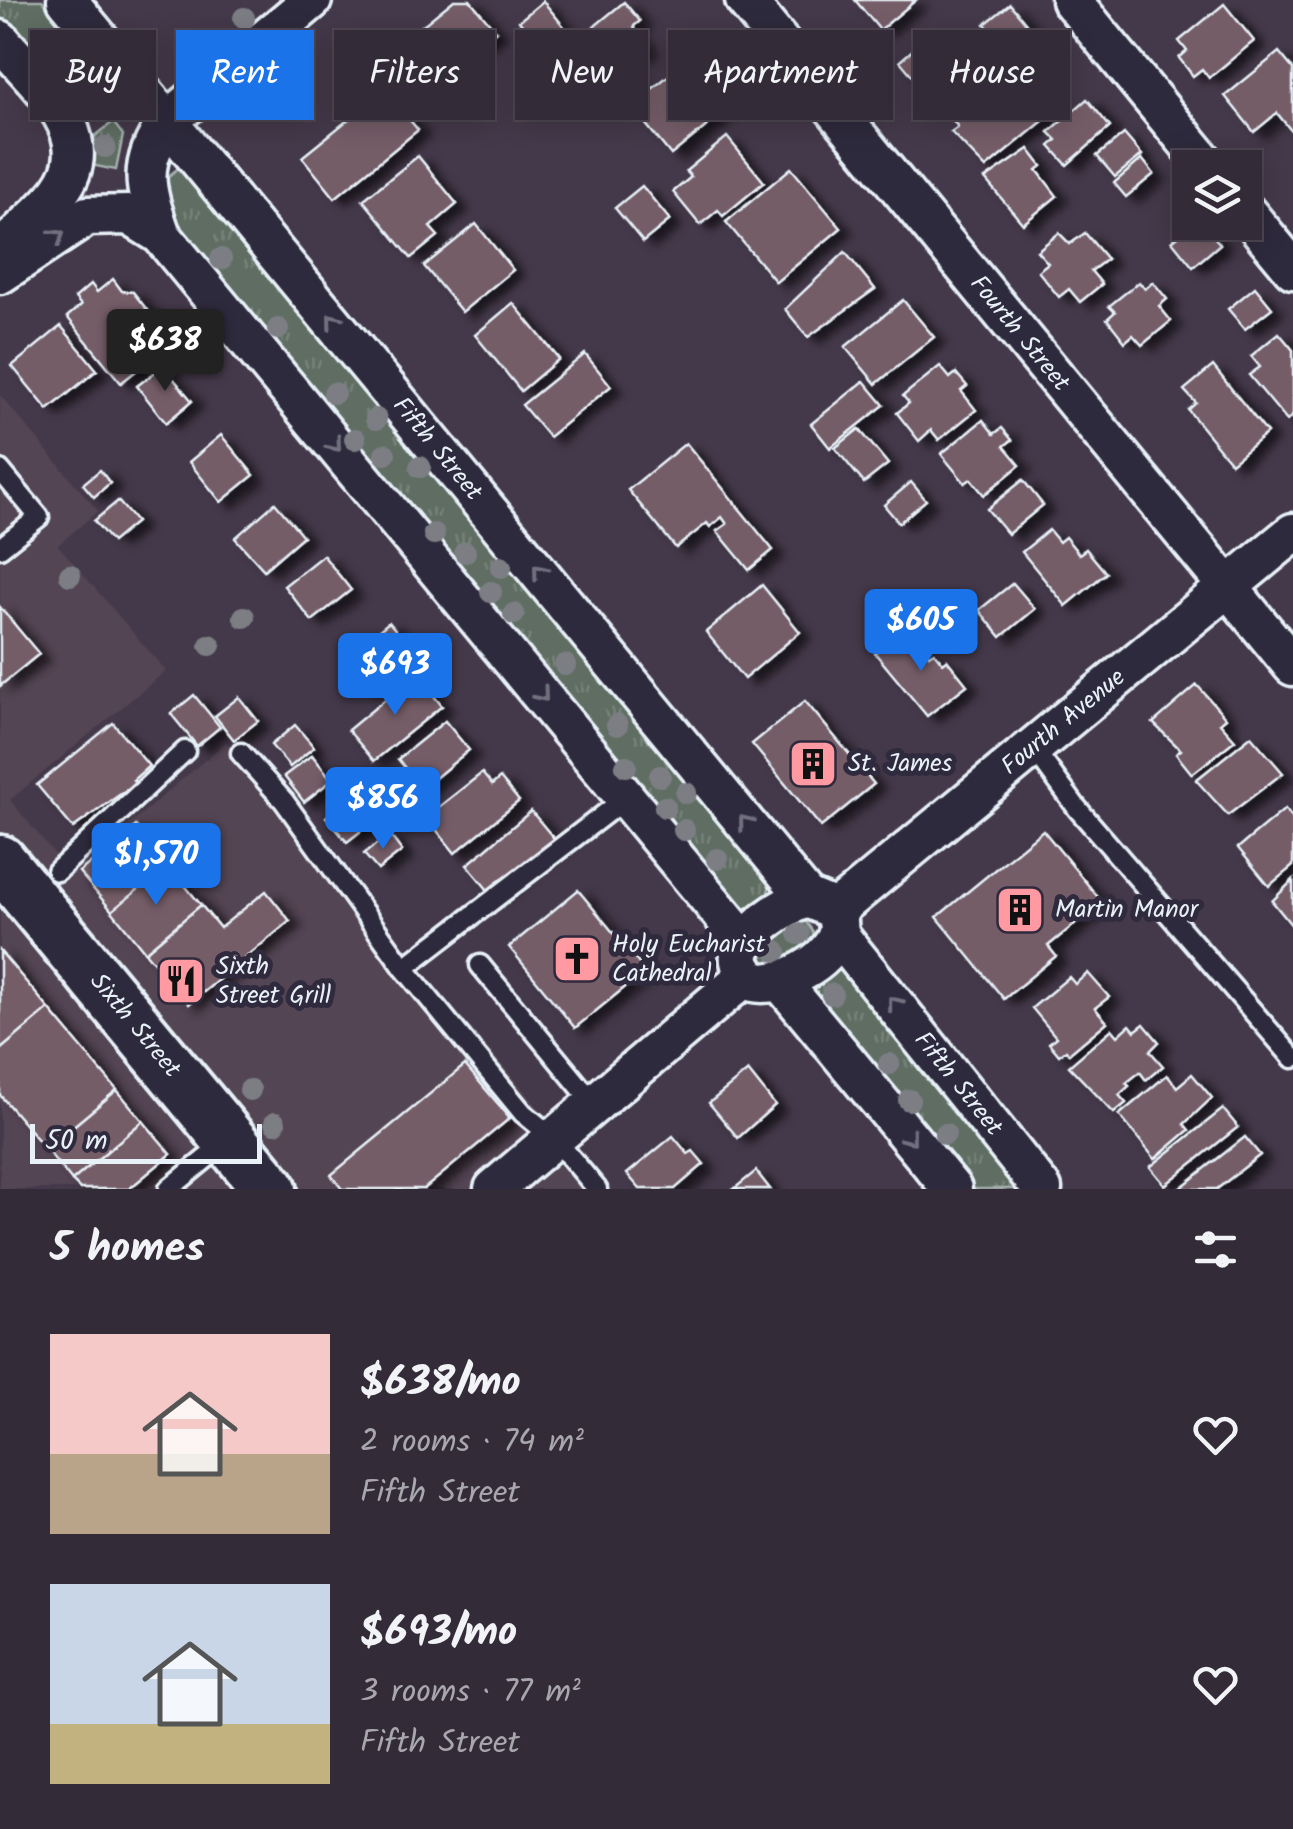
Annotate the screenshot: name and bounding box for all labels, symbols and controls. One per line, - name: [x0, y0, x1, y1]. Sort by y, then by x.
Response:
- chip: Buy: [30, 30, 156, 120]
- chip: Rent: [176, 30, 314, 120]
- chip: Filters: [334, 30, 495, 120]
- chip: New: [515, 30, 648, 120]
- chip: Apartment: [668, 30, 893, 120]
- chip: House: [913, 30, 1070, 120]
- map controls: [1172, 150, 1262, 240]
- button: layers: [1172, 150, 1262, 240]
- one-way arrow: [47, 229, 65, 248]
- street label: Fourth Street: [959, 266, 1080, 401]
- pin: $638: [106, 309, 224, 394]
- one-way arrow: [326, 314, 344, 332]
- text: $638: [129, 316, 201, 367]
- street label: Fifth Street: [382, 388, 493, 510]
- one-way arrow: [323, 433, 341, 451]
- one-way arrow: [533, 565, 551, 583]
- pin: $605: [862, 589, 980, 674]
- text: $605: [887, 596, 955, 647]
- pin: $693: [336, 633, 454, 718]
- text: $693: [360, 640, 430, 691]
- street label: Fourth Avenue: [992, 659, 1135, 786]
- one-way arrow: [531, 683, 549, 701]
- building icon: St. James: [787, 738, 839, 790]
- place label: St. James: [848, 744, 952, 784]
- pin: $856: [324, 767, 442, 852]
- text: $856: [347, 774, 419, 825]
- one-way arrow: [739, 816, 757, 834]
- pin: $1,570: [75, 823, 237, 908]
- text: $1,570: [114, 830, 198, 881]
- building icon: Martin Manor: [994, 884, 1046, 936]
- place label: Martin Manor: [1055, 890, 1200, 930]
- place label: Holy Eucharist Cathedral: [612, 925, 766, 994]
- church icon: Holy Eucharist Cathedral: [551, 933, 603, 985]
- place label: Sixth Street Grill: [216, 947, 331, 1016]
- restaurant icon: Sixth Street Grill: [155, 955, 207, 1007]
- street label: Sixth Street: [79, 964, 191, 1087]
- one-way arrow: [888, 996, 906, 1014]
- street label: Fifth Street: [903, 1023, 1013, 1145]
- scale bar: [30, 1119, 262, 1164]
- text: 50 m: [45, 1119, 108, 1164]
- one-way arrow: [898, 1127, 916, 1145]
- text: 5 homes: [50, 1216, 205, 1283]
- icon: filters: [1188, 1222, 1243, 1277]
- text: $638/mo: [360, 1350, 521, 1417]
- icon: home: [130, 1374, 250, 1494]
- icon: heart: [1188, 1407, 1243, 1462]
- text: 2 rooms · 74 m²: [360, 1417, 584, 1468]
- text: Fifth Street: [360, 1468, 520, 1519]
- text: $693/mo: [360, 1600, 517, 1667]
- icon: home: [130, 1624, 250, 1744]
- icon: heart: [1188, 1657, 1243, 1712]
- text: 3 rooms · 77 m²: [360, 1667, 581, 1718]
- text: Fifth Street: [360, 1718, 520, 1769]

